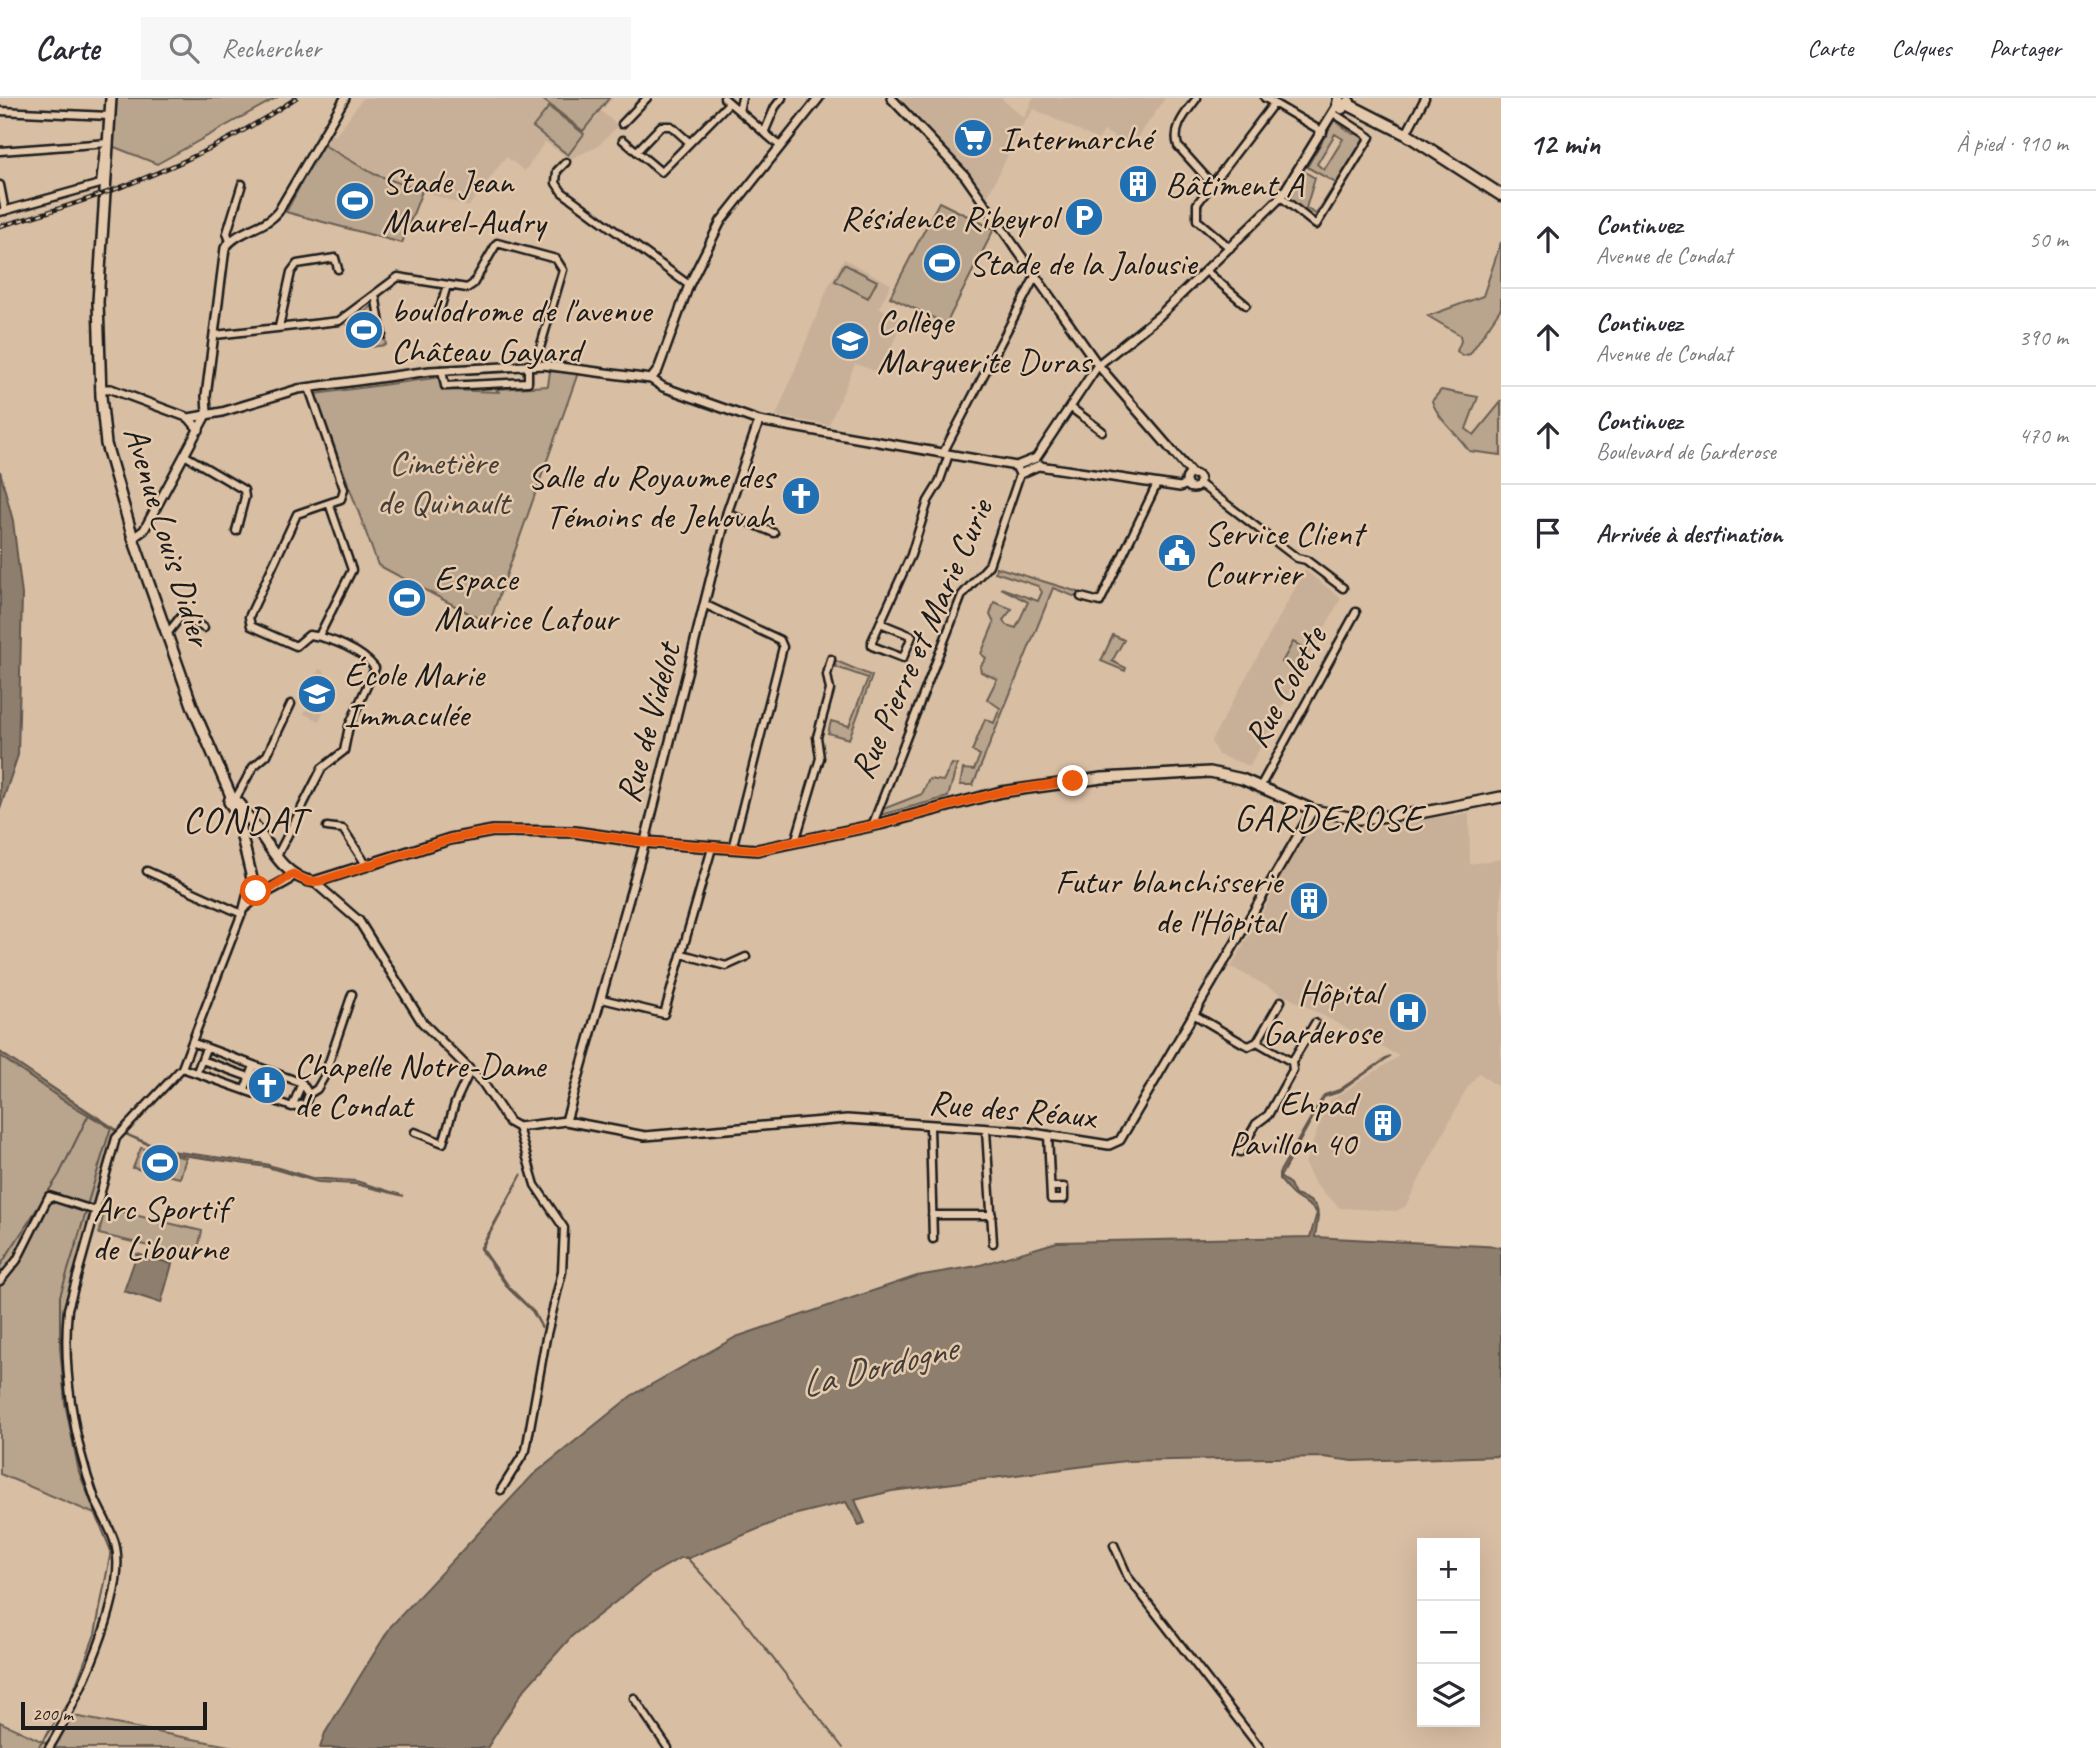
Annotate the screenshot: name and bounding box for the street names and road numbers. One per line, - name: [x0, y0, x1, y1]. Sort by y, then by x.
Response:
- street label: Avenue Louis Didier: [113, 421, 223, 653]
- street label: Rue Pierre et Marie Curie: [839, 490, 1004, 786]
- street label: Rue Colette: [1233, 616, 1338, 755]
- street label: Rue de Videlot: [605, 635, 692, 807]
- street label: Rue des Réaux: [927, 1079, 1100, 1139]

